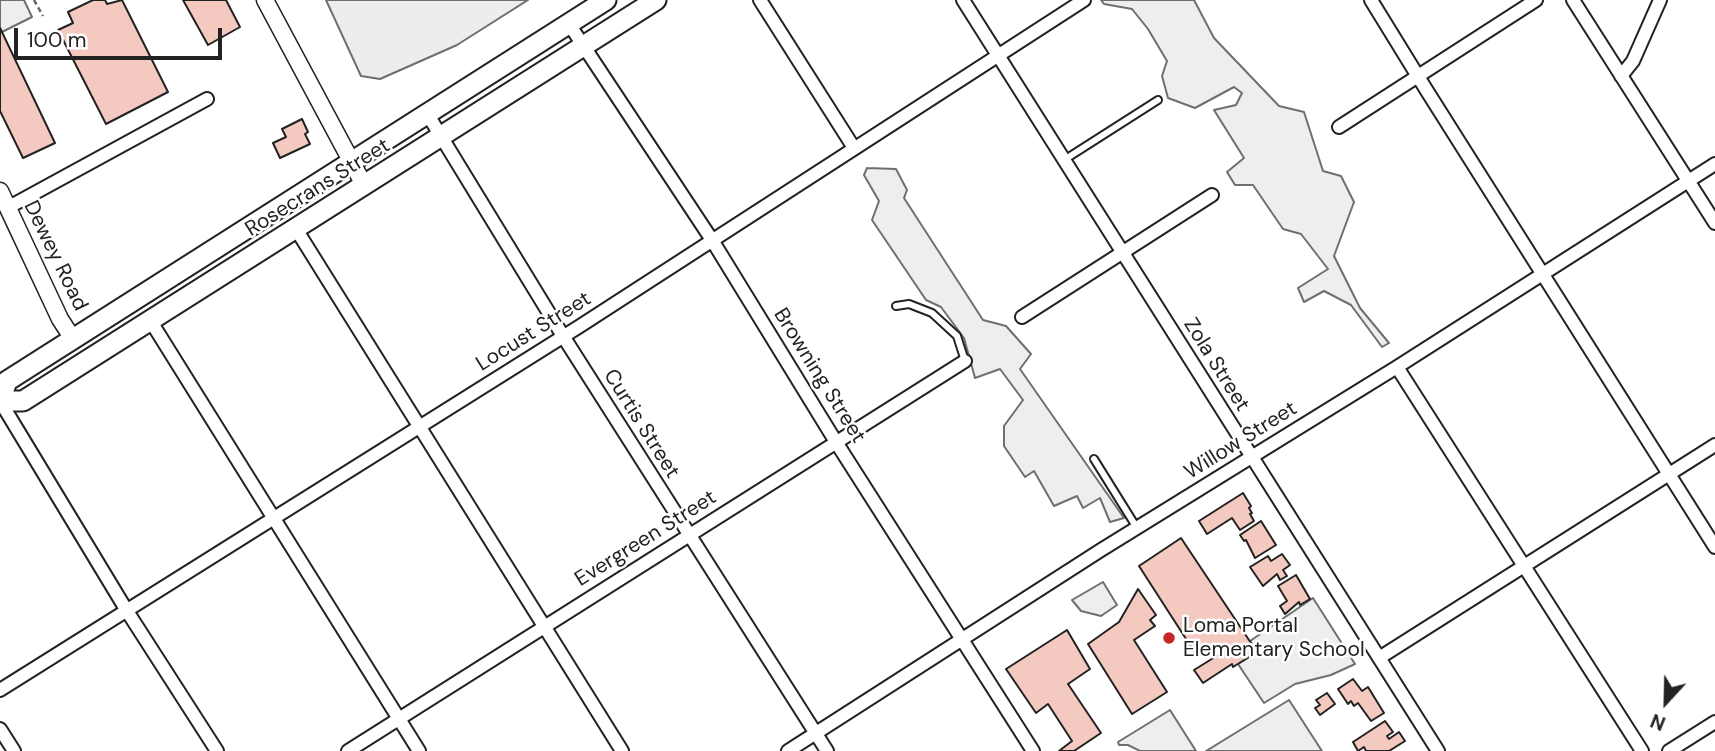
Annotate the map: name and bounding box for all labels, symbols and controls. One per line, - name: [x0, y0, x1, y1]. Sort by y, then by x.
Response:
- scale bar: [18, 14, 226, 58]
- text: 100 m: [27, 26, 87, 54]
- street label: Rosecrans Street: [241, 133, 395, 243]
- street label: Dewey Road: [18, 197, 92, 315]
- street label: Locust Street: [472, 287, 596, 377]
- street label: Browning Street: [767, 304, 871, 448]
- street label: Zola Street: [1177, 314, 1255, 416]
- street label: Curtis Street: [598, 365, 684, 483]
- street label: Willow Street: [1180, 396, 1302, 486]
- street label: Evergreen Street: [571, 485, 721, 593]
- place label: Loma Portal Elementary School: [1183, 613, 1365, 663]
- marker: Loma Portal Elementary School: [1161, 630, 1177, 646]
- north arrow: [1631, 667, 1701, 737]
- text: N: [1647, 708, 1669, 736]

